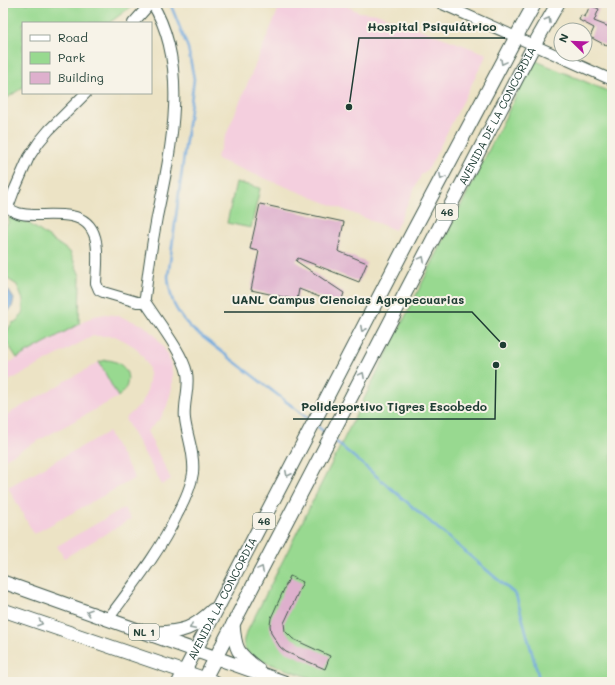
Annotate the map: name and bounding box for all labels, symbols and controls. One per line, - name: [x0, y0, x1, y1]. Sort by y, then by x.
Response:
- callout: Hospital Psiquiátrico: [359, 14, 505, 38]
- one-way arrow: [543, 17, 550, 24]
- text: Hospital Psiquiátrico: [367, 18, 497, 34]
- legend: [22, 22, 152, 94]
- north arrow: [553, 22, 593, 62]
- text: Road: [58, 29, 88, 45]
- text: N: [555, 31, 572, 45]
- street label: AVENIDA DE LA CONCORDIA: [455, 44, 539, 187]
- text: Park: [58, 49, 85, 65]
- one-way arrow: [500, 57, 508, 65]
- text: Building: [58, 69, 104, 85]
- one-way arrow: [440, 173, 447, 180]
- road number: 46: [436, 204, 458, 220]
- one-way arrow: [417, 256, 425, 263]
- callout: UANL Campus Ciencias Agropecuarias: [224, 288, 472, 312]
- text: UANL Campus Ciencias Agropecuarias: [232, 291, 464, 307]
- one-way arrow: [360, 325, 368, 332]
- one-way arrow: [357, 371, 365, 379]
- callout: Polideportivo Tigres Escobedo: [293, 395, 495, 419]
- text: Polideportivo Tigres Escobedo: [301, 398, 487, 414]
- one-way arrow: [285, 470, 293, 477]
- road number: 46: [253, 513, 275, 529]
- street label: AVENIDA LA CONCORDIA: [184, 534, 260, 662]
- one-way arrow: [256, 566, 264, 574]
- one-way arrow: [86, 609, 93, 617]
- one-way arrow: [36, 618, 43, 626]
- one-way arrow: [188, 622, 196, 629]
- road number: NL 1: [129, 624, 159, 640]

